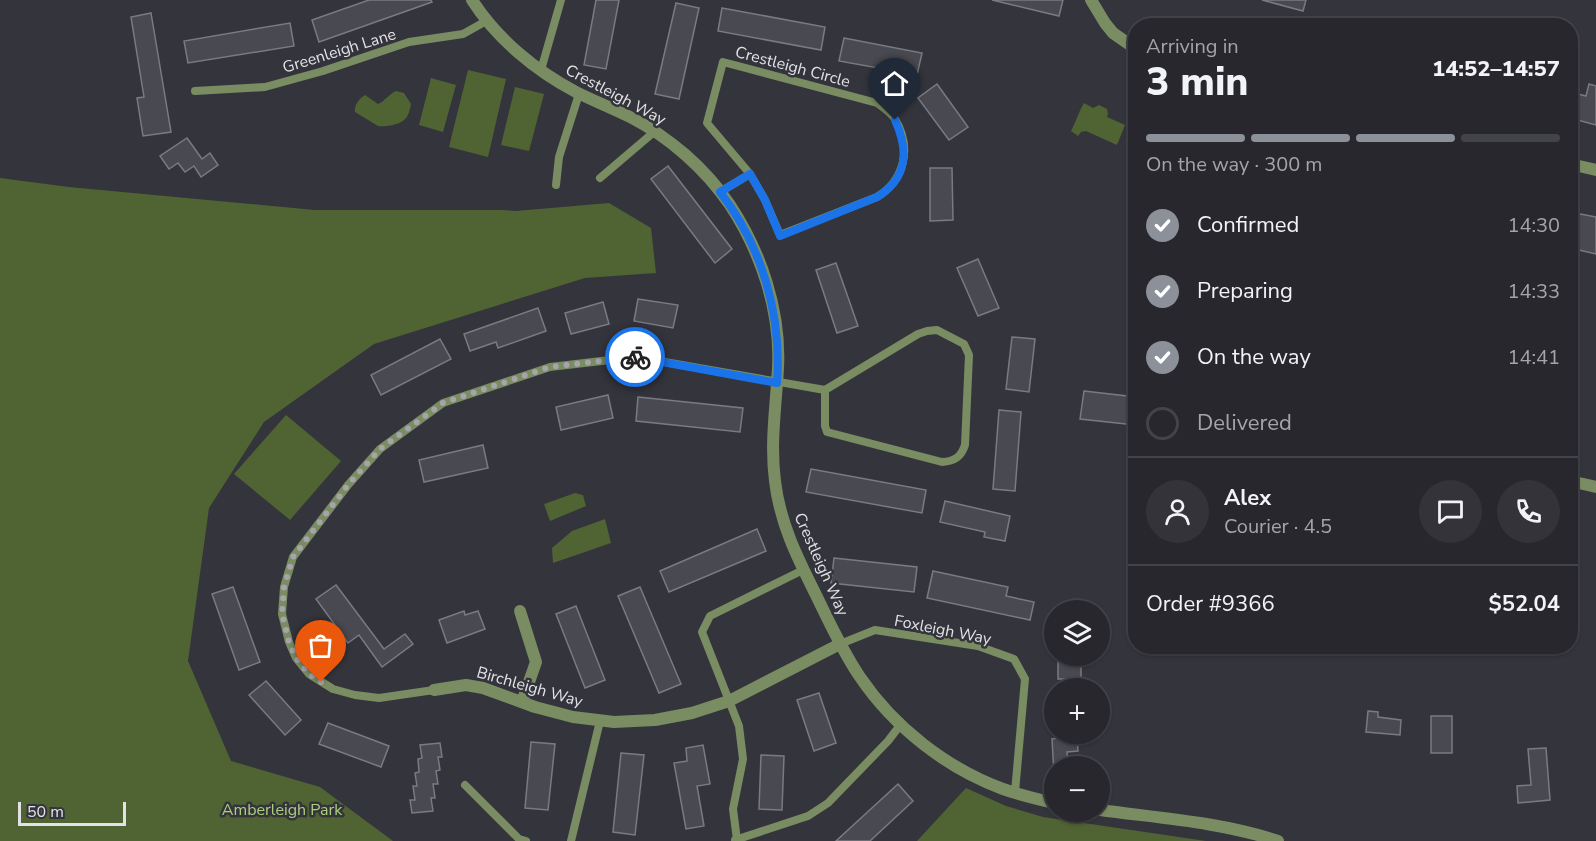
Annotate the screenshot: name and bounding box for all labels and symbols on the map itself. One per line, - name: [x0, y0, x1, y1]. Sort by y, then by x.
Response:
- street label: Greenleigh Lane: [280, 23, 399, 79]
- street label: Crestleigh Circle: [733, 41, 853, 93]
- pin: [869, 58, 920, 120]
- street label: Crestleigh Way: [561, 59, 670, 131]
- courier: [605, 327, 665, 387]
- street label: Crestleigh Way: [788, 509, 854, 620]
- street label: Foxleigh Way: [892, 610, 994, 650]
- pin: [295, 620, 346, 682]
- street label: Birchleigh Way: [474, 661, 586, 713]
- scale bar: [18, 799, 126, 826]
- park label: Amberleigh Park: [222, 799, 343, 821]

